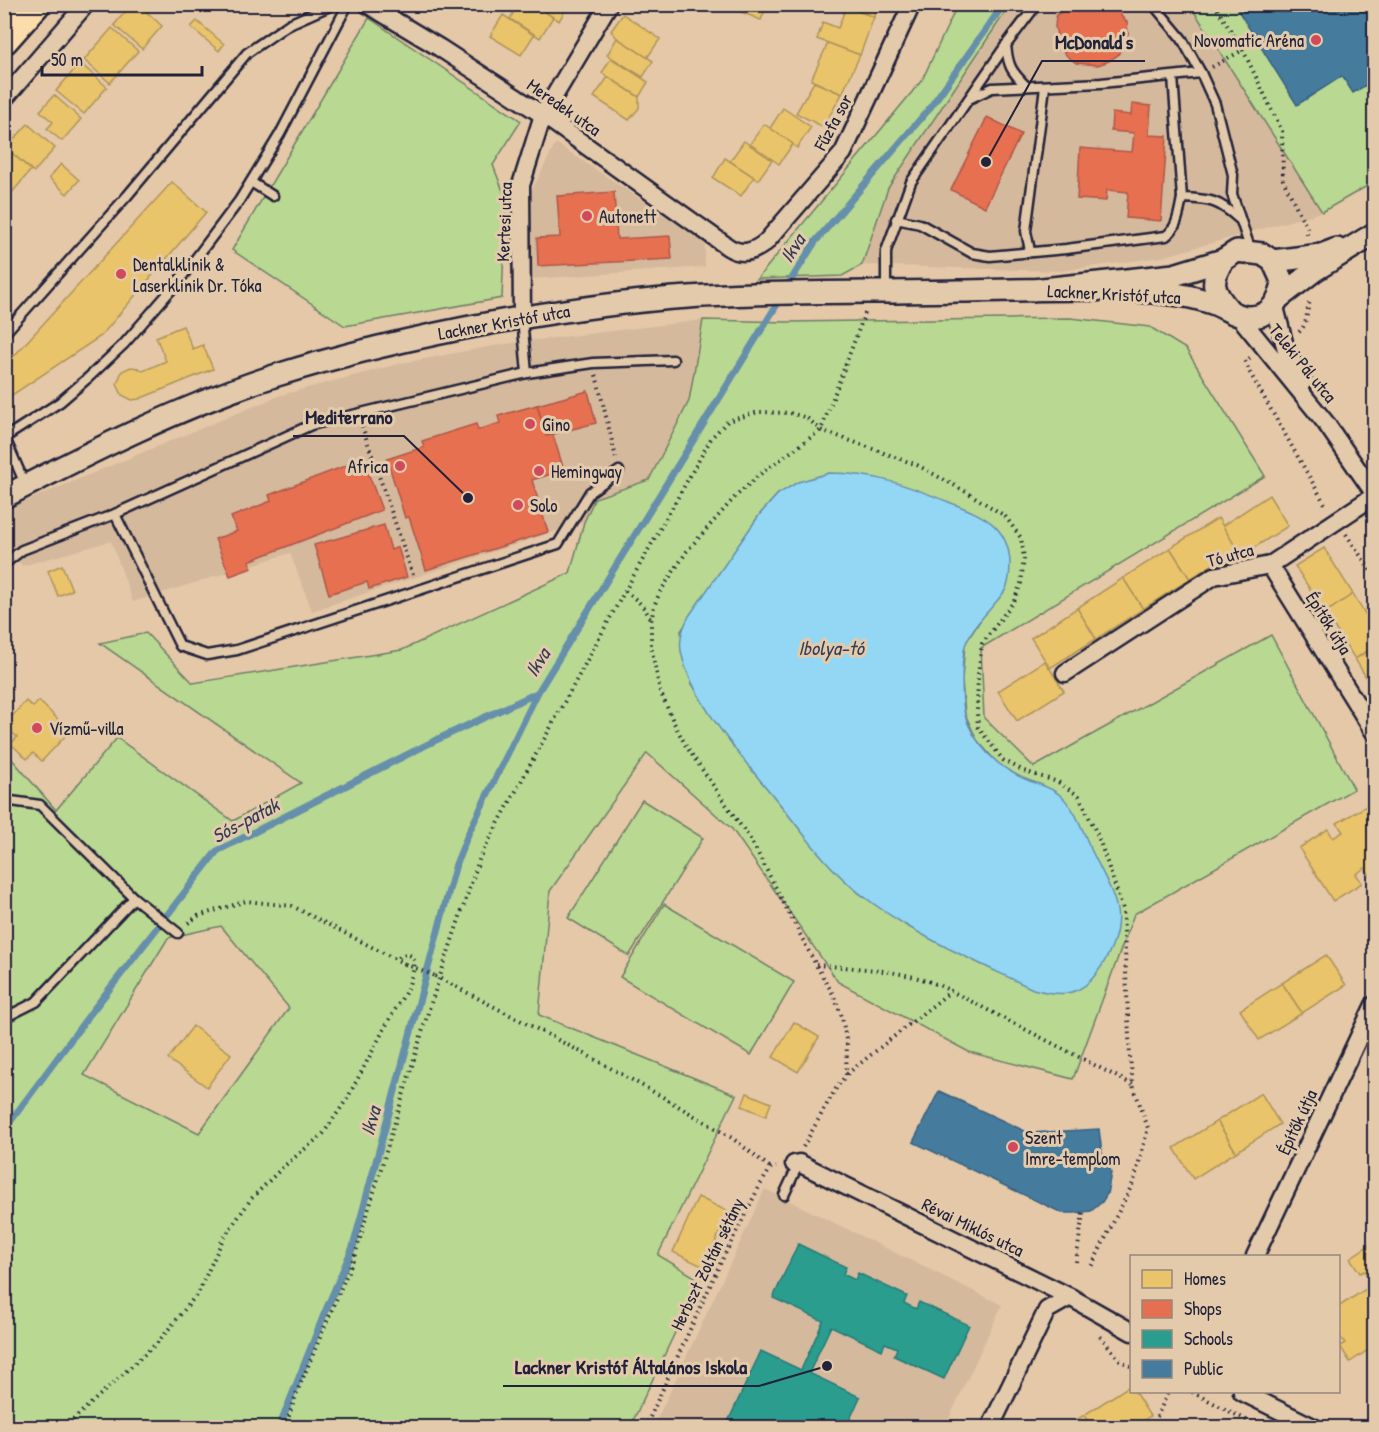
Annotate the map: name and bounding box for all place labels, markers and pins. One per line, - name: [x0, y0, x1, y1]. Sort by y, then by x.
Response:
- callout: McDonald's: [1042, 23, 1145, 61]
- place label: Novomatic Aréna: [1194, 28, 1304, 53]
- marker: Novomatic Aréna: [1309, 33, 1323, 47]
- place label: Autonett: [599, 204, 657, 229]
- marker: Autonett: [580, 209, 594, 223]
- place label: Dentalklinik & Laserklinik Dr. Tóka: [133, 252, 262, 298]
- marker: Dentalklinik & Laserklinik Dr. Tóka: [114, 267, 128, 281]
- callout: Mediterrano: [293, 398, 404, 436]
- place label: Gino: [542, 412, 570, 437]
- marker: Gino: [523, 417, 537, 431]
- place label: Africa: [348, 454, 388, 479]
- marker: Africa: [393, 459, 407, 473]
- place label: Hemingway: [551, 459, 622, 484]
- marker: Hemingway: [532, 464, 546, 478]
- place label: Solo: [530, 493, 558, 518]
- marker: Solo: [511, 498, 525, 512]
- place label: Vízmű-villa: [49, 716, 124, 741]
- marker: Vízmű-villa: [30, 721, 44, 735]
- place label: Szent Imre-templom: [1025, 1125, 1120, 1171]
- marker: Szent Imre-templom: [1006, 1140, 1020, 1154]
- callout: Lackner Kristóf Általános Iskola: [503, 1348, 759, 1386]

